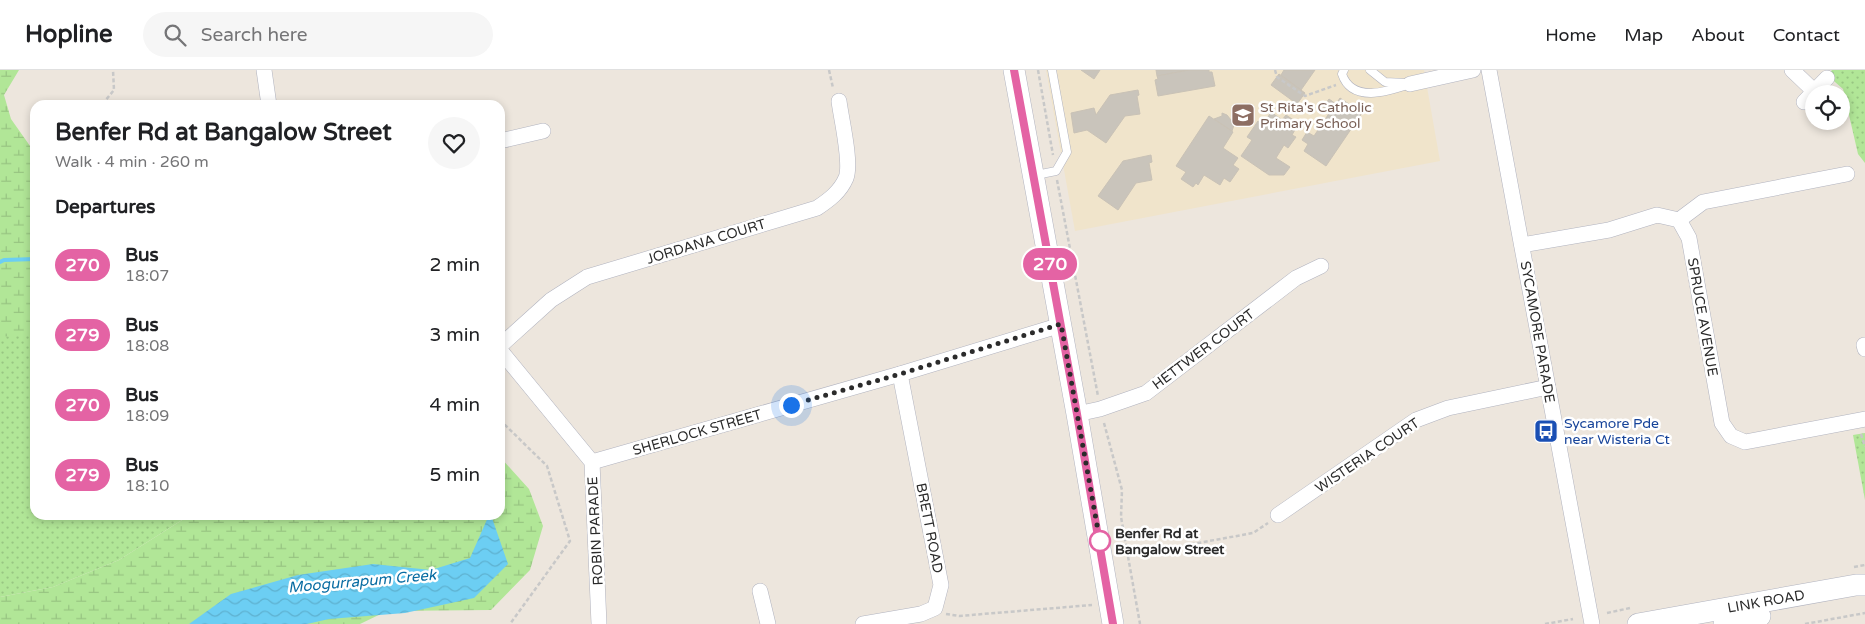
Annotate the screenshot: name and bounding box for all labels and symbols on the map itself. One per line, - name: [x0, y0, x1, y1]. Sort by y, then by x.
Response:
- place label: St Rita's Catholic Primary School: [1260, 99, 1372, 132]
- school or university icon: St Rita's Catholic Primary School: [1230, 102, 1256, 128]
- street label: JORDANA COURT: [644, 215, 768, 268]
- line badge: 270: [1021, 248, 1079, 280]
- street label: SPRUCE AVENUE: [1684, 256, 1721, 378]
- street label: SYCAMORE PARADE: [1517, 260, 1558, 404]
- street label: HETTWER COURT: [1149, 305, 1258, 393]
- your location: [779, 393, 804, 418]
- street label: SHERLOCK STREET: [631, 406, 764, 459]
- street label: WISTERIA COURT: [1312, 414, 1423, 496]
- place label: Sycamore Pde near Wisteria Ct: [1564, 415, 1670, 448]
- bus stop icon: Sycamore Pde near Wisteria Ct: [1533, 418, 1559, 444]
- street label: ROBIN PARADE: [584, 476, 607, 586]
- street label: BRETT ROAD: [912, 482, 947, 575]
- place label: Benfer Rd at Bangalow Street: [1115, 525, 1225, 558]
- marker: Benfer Rd at Bangalow Street: [1089, 530, 1111, 552]
- water label: Moogurrapum Creek: [287, 565, 438, 596]
- street label: LINK ROAD: [1726, 586, 1806, 617]

